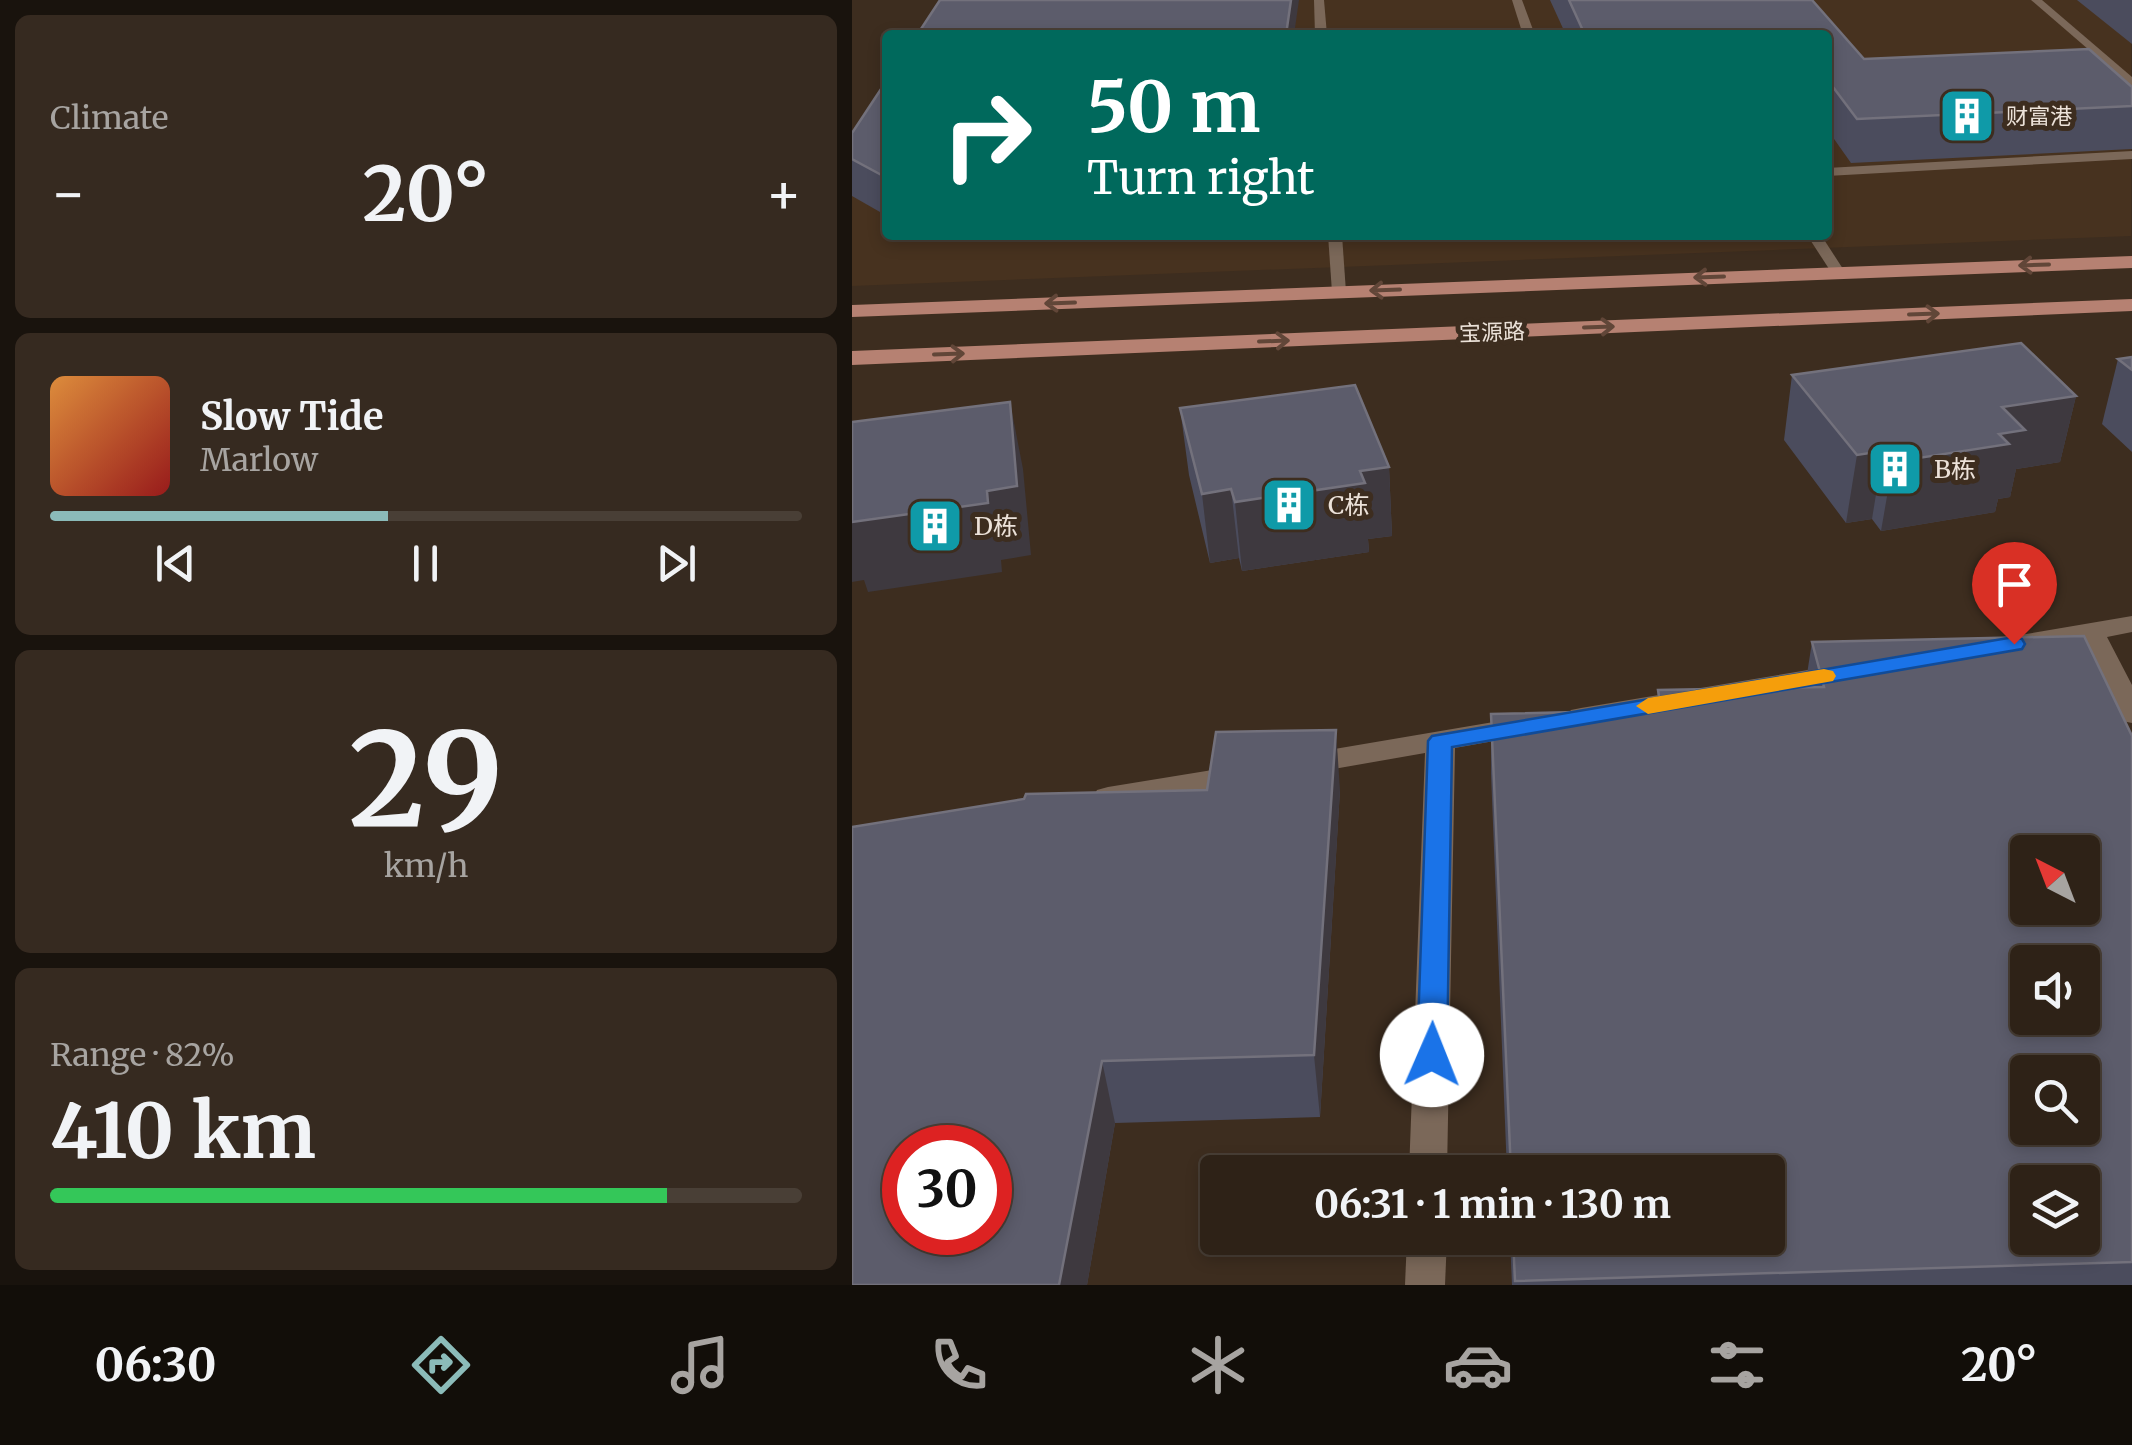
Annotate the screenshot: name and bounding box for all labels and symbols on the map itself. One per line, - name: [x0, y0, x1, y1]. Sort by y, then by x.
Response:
- building icon: 财富港: [1937, 86, 1997, 146]
- place label: 财富港: [2006, 102, 2072, 130]
- one-way arrow: [2019, 256, 2051, 275]
- one-way arrow: [1694, 268, 1726, 287]
- one-way arrow: [1369, 281, 1401, 300]
- one-way arrow: [1044, 294, 1076, 313]
- one-way arrow: [1907, 304, 1939, 323]
- street label: 宝源路: [1459, 317, 1525, 347]
- one-way arrow: [1582, 318, 1614, 337]
- one-way arrow: [1258, 331, 1290, 350]
- one-way arrow: [933, 345, 965, 364]
- building icon: B栋: [1865, 439, 1925, 499]
- place label: B栋: [1934, 453, 1976, 485]
- building icon: C栋: [1259, 475, 1319, 535]
- place label: C栋: [1328, 489, 1369, 521]
- building icon: D栋: [905, 496, 965, 556]
- place label: D栋: [974, 510, 1018, 542]
- pin: [1972, 542, 2057, 645]
- north arrow: [2010, 835, 2100, 925]
- position arrow: [1380, 1003, 1484, 1107]
- speed limit sign: 30: [882, 1125, 1012, 1255]

